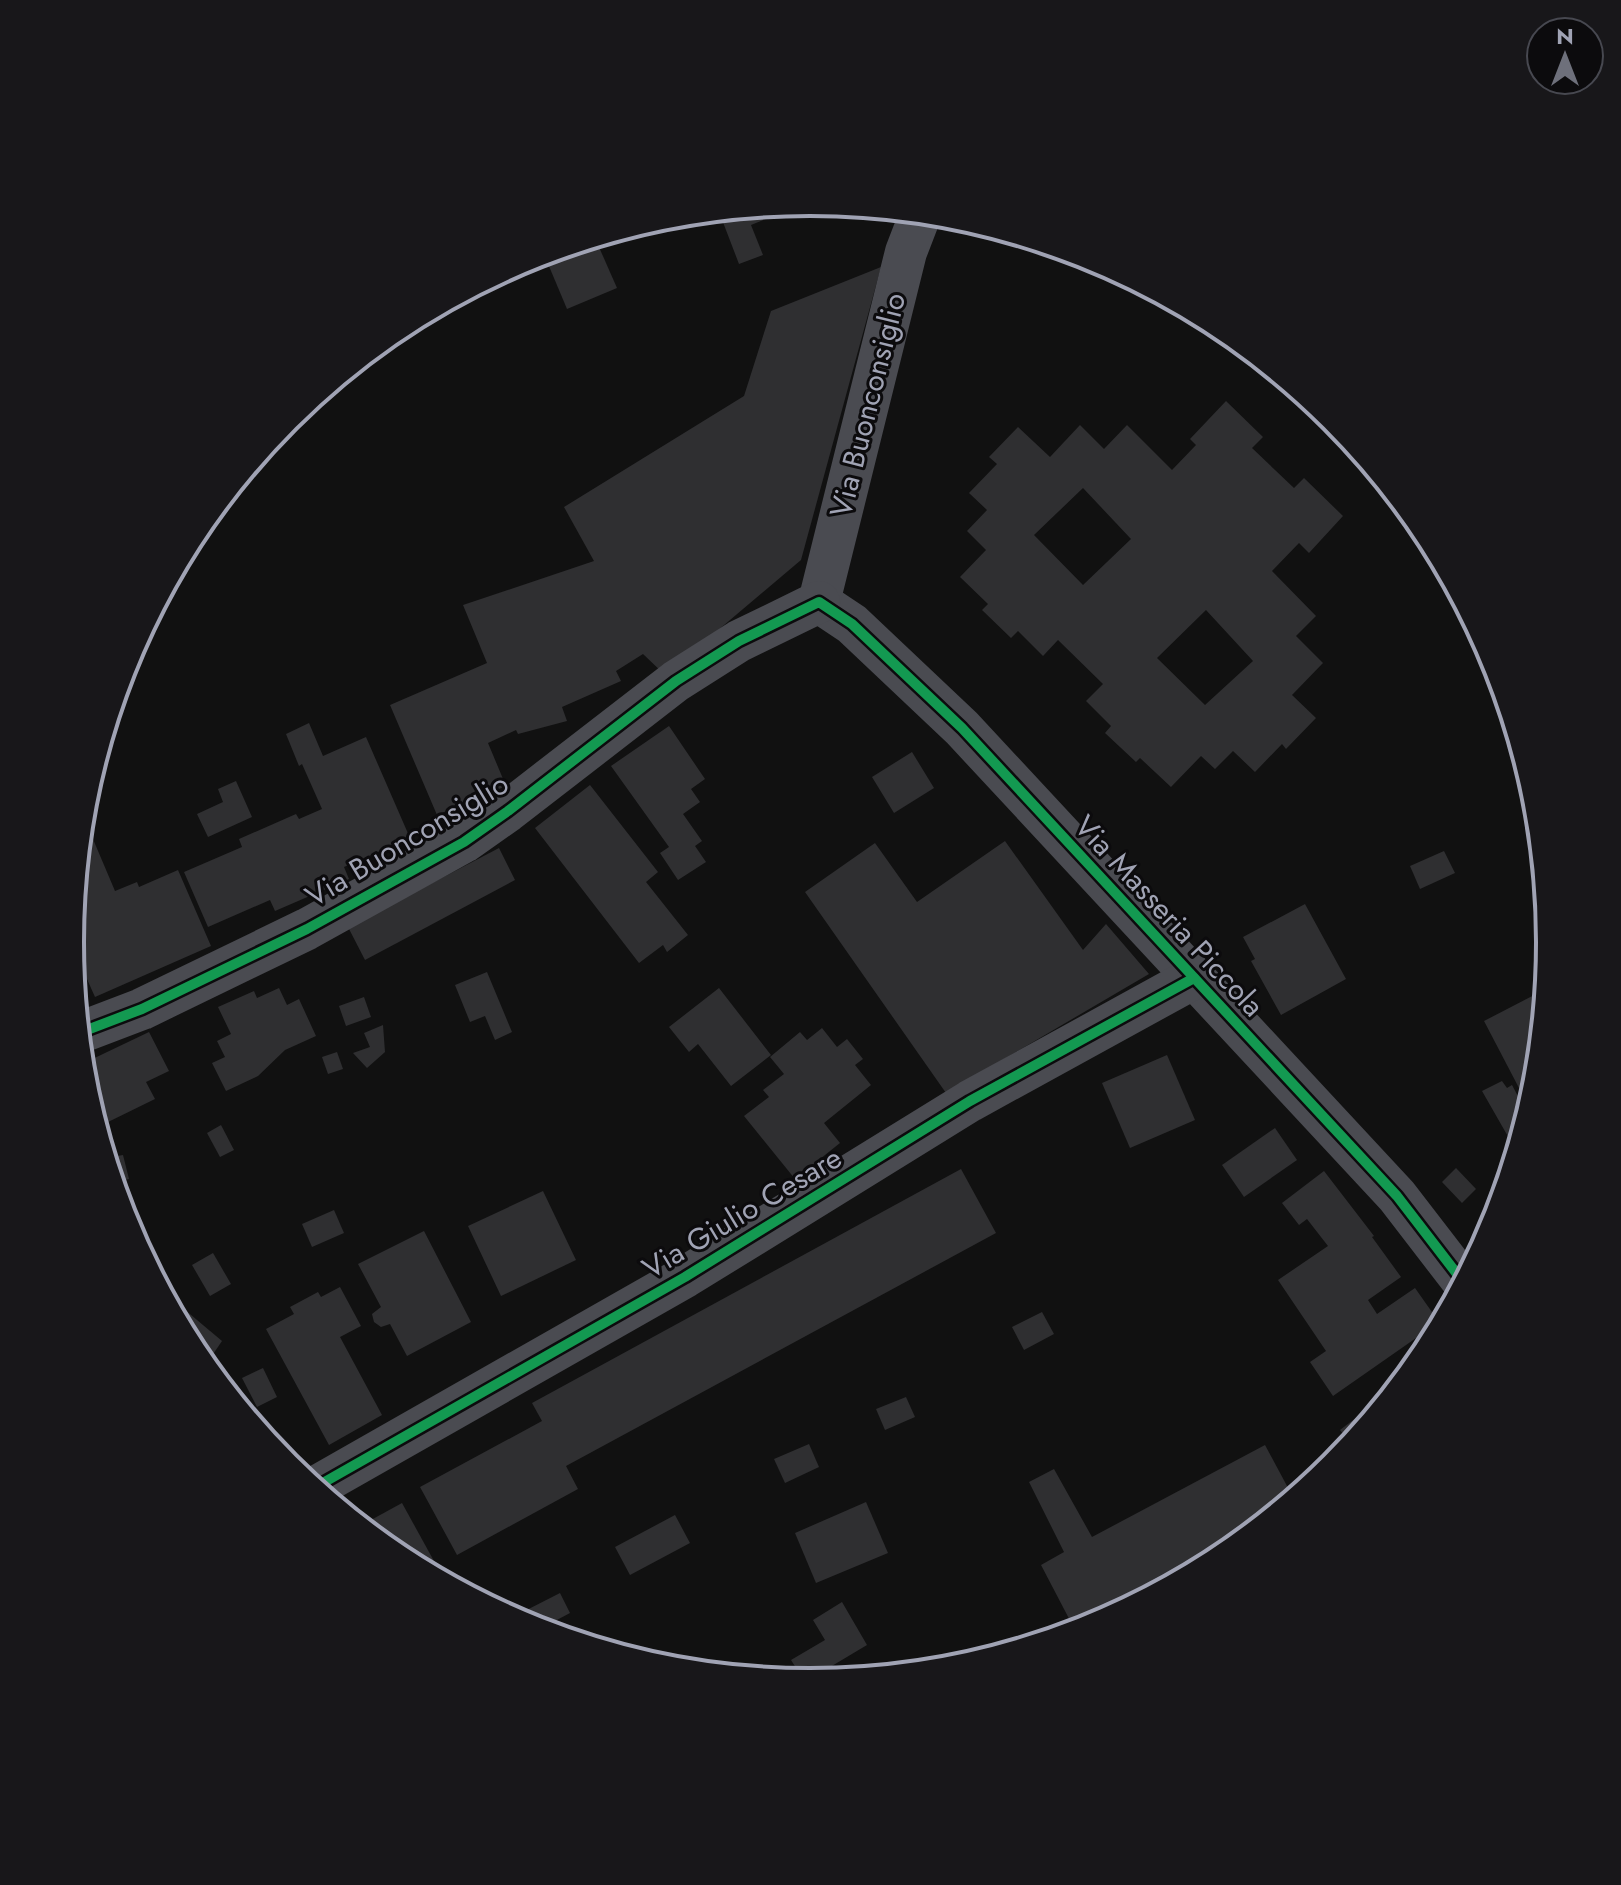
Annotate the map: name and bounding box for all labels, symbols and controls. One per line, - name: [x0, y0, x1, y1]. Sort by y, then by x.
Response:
- north arrow: [1525, 16, 1605, 96]
- text: N: [1556, 20, 1574, 52]
- street label: Via Buonconsiglio: [819, 288, 916, 522]
- street label: Via Buonconsiglio: [297, 762, 516, 917]
- street label: Via Masseria Piccola: [1064, 805, 1274, 1026]
- street label: Via Giulio Cesare: [634, 1136, 850, 1289]

